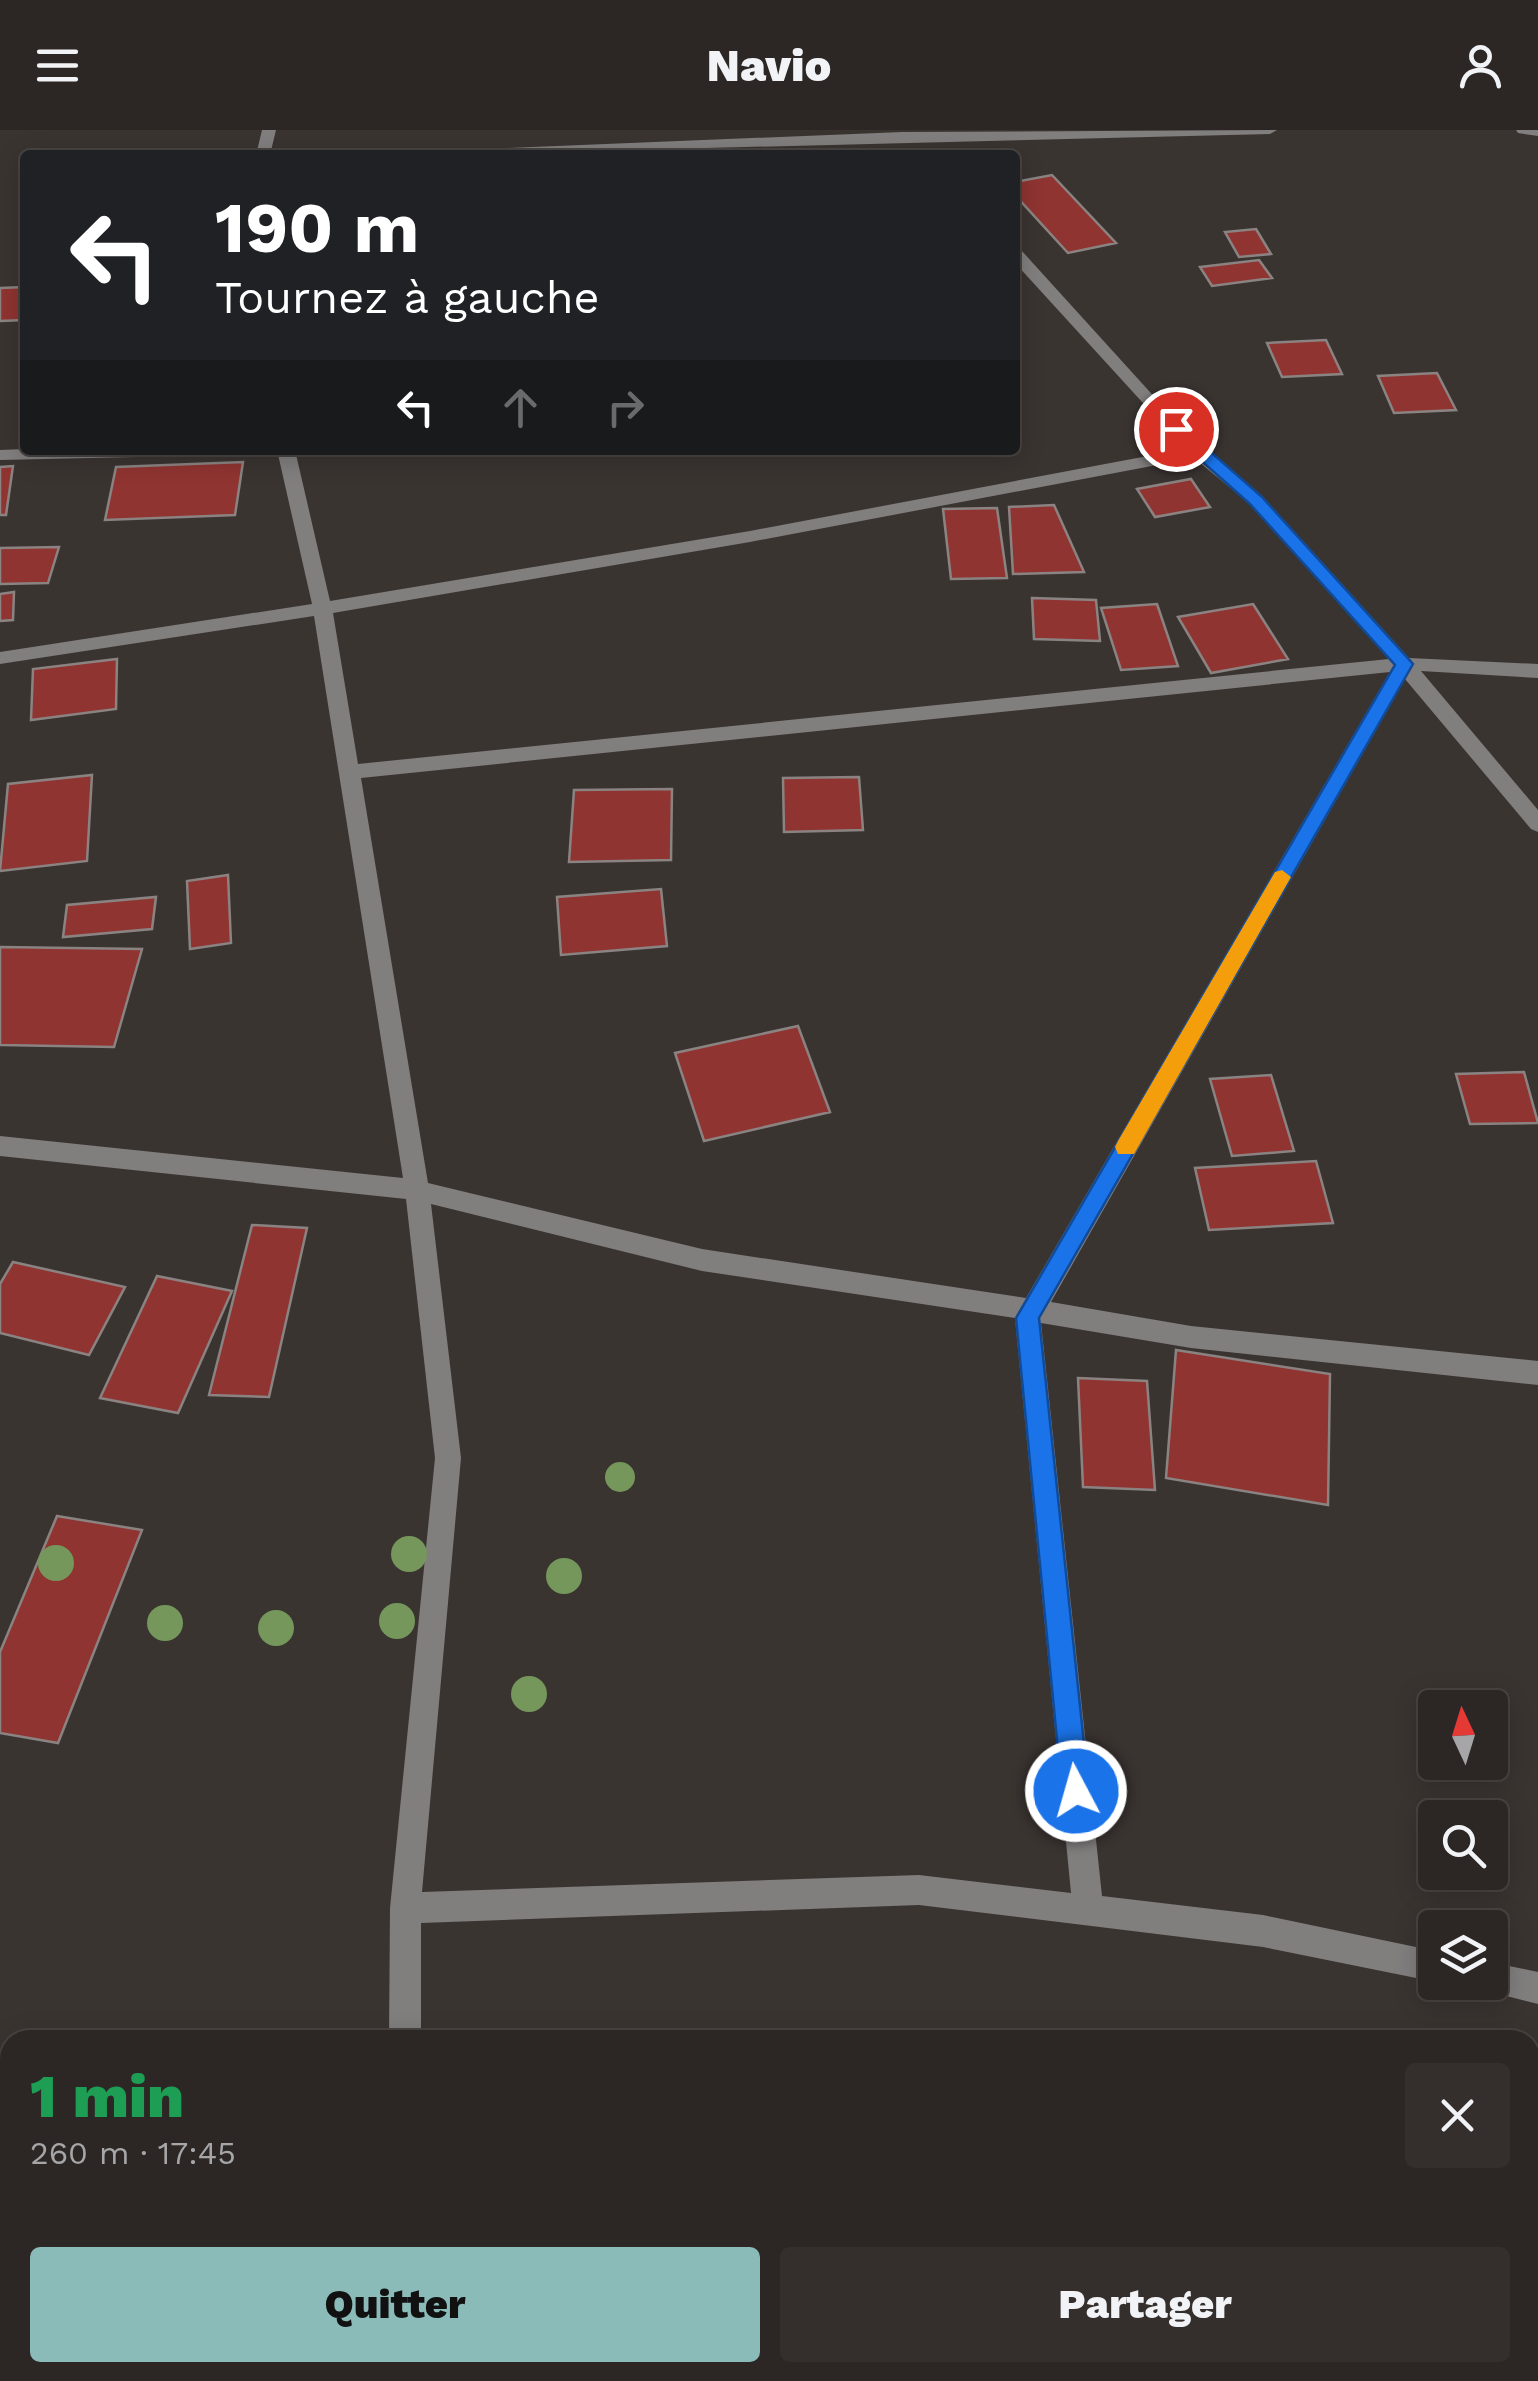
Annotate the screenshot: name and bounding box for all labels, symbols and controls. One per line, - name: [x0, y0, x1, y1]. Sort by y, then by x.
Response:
- icon: menu: [30, 38, 85, 93]
- icon: person: [1453, 38, 1508, 93]
- text: Navio: [707, 39, 831, 92]
- text: 190 m: [215, 187, 419, 269]
- icon: left: [50, 190, 180, 320]
- text: Tournez à gauche: [215, 271, 600, 324]
- icon: left: [388, 380, 443, 435]
- icon: ahead: [493, 380, 548, 435]
- icon: right: [598, 380, 653, 435]
- pin: [1134, 387, 1219, 472]
- icon: arrive: [1149, 402, 1204, 457]
- north arrow: [1418, 1690, 1508, 1780]
- map controls: [1418, 1690, 1508, 2000]
- position arrow: [1024, 1739, 1128, 1843]
- button: search: [1418, 1800, 1508, 1890]
- button: layers: [1418, 1910, 1508, 2000]
- text: 1 min: [30, 2061, 184, 2132]
- button: close: [1405, 2063, 1510, 2168]
- text: 260 m · 17:45: [30, 2134, 236, 2172]
- button: Quitter: [30, 2247, 760, 2362]
- button: Partager: [780, 2247, 1510, 2362]

